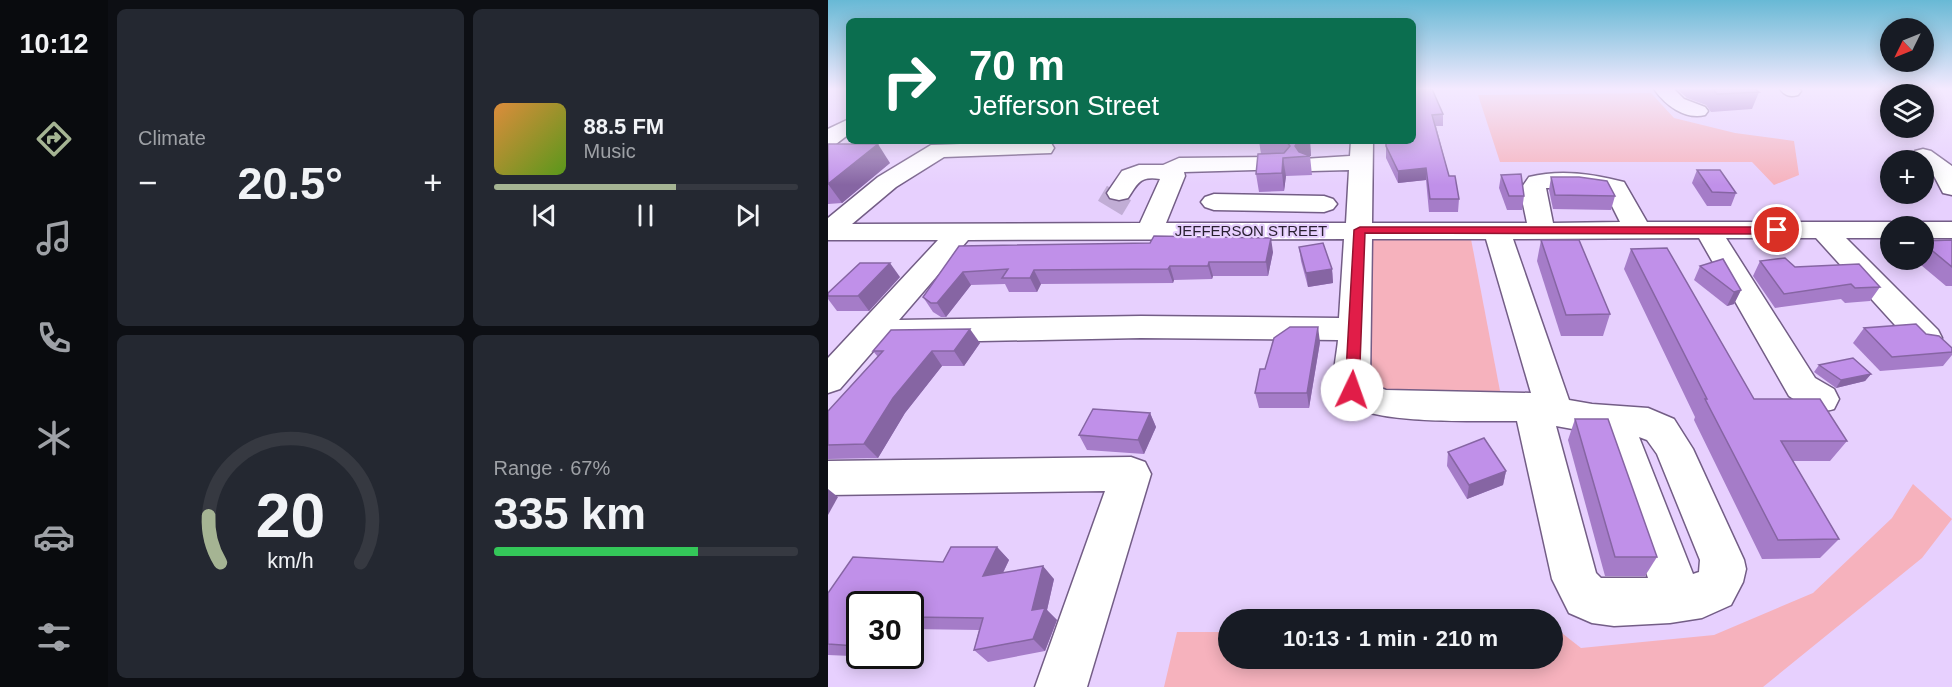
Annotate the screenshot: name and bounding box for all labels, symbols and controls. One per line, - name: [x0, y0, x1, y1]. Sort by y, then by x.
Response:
- north arrow: [1880, 18, 1934, 72]
- map controls: [1880, 18, 1934, 270]
- text: 10:12: [19, 29, 89, 59]
- icon: right: [870, 42, 948, 120]
- text: 70 m: [969, 42, 1065, 89]
- button: layers: [1880, 84, 1934, 138]
- text: Jefferson Street: [969, 91, 1159, 121]
- text: 88.5 FM: [584, 114, 664, 139]
- icon: directions: [33, 118, 75, 160]
- text: Climate: [138, 127, 206, 149]
- text: Music: [584, 140, 636, 162]
- button: +: [1880, 150, 1934, 204]
- text: 20.5°: [237, 158, 343, 209]
- text: −: [138, 164, 157, 201]
- text: +: [423, 164, 443, 201]
- icon: previous: [528, 199, 561, 232]
- icon: pause: [629, 199, 662, 232]
- icon: next: [731, 199, 764, 232]
- pin: [1751, 204, 1802, 255]
- icon: arrive: [1760, 213, 1793, 246]
- button: −: [1880, 216, 1934, 270]
- icon: music: [33, 217, 75, 259]
- street label: JEFFERSON STREET: [1175, 222, 1327, 239]
- icon: phone: [33, 317, 75, 359]
- position arrow: [1320, 358, 1384, 422]
- icon: climate: [33, 417, 75, 459]
- text: Range · 67%: [494, 457, 610, 479]
- text: 20: [256, 481, 325, 550]
- text: 335 km: [494, 488, 646, 539]
- icon: car: [33, 516, 75, 558]
- text: km/h: [267, 550, 313, 574]
- speed limit sign: 30: [846, 591, 924, 669]
- icon: filters: [33, 616, 75, 658]
- text: 10:13 · 1 min · 210 m: [1283, 626, 1498, 651]

